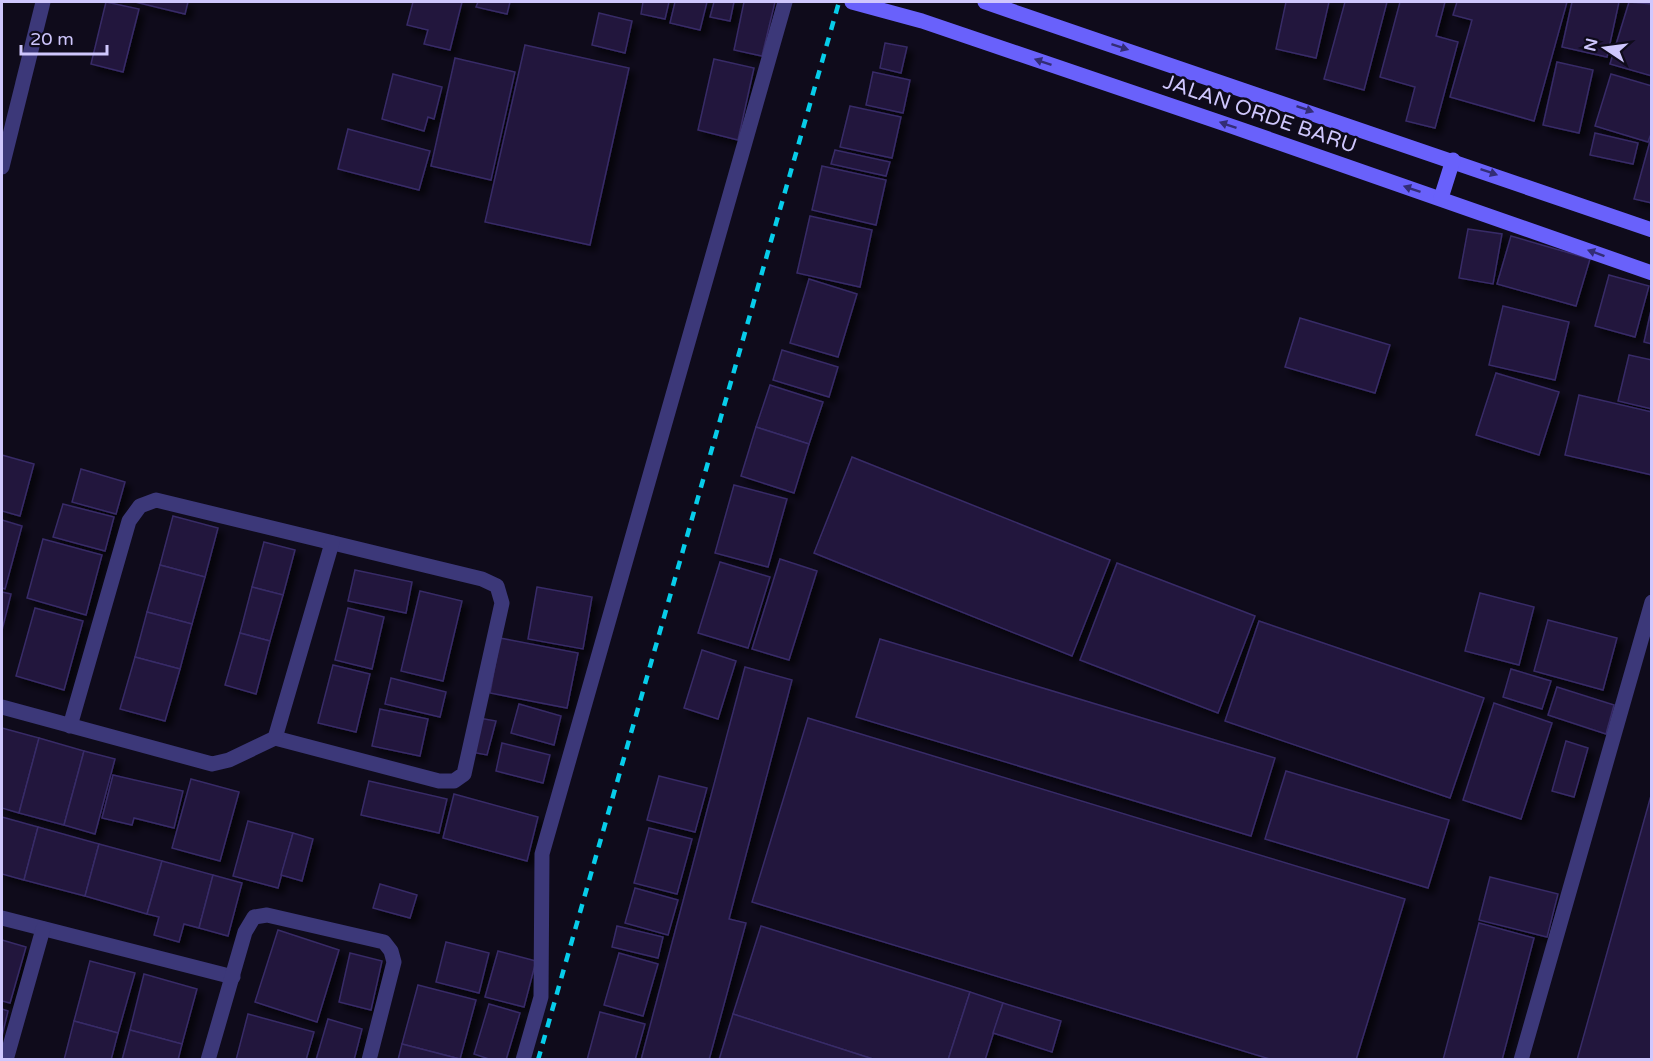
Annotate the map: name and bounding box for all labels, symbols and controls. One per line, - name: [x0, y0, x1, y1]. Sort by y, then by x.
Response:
- scale bar: [21, 18, 106, 56]
- north arrow: [1575, 18, 1635, 78]
- text: 20 m: [30, 28, 74, 50]
- text: N: [1580, 36, 1603, 53]
- one-way arrow: [1111, 42, 1129, 52]
- one-way arrow: [1034, 57, 1052, 67]
- street label: JALAN ORDE BARU: [1160, 69, 1360, 159]
- one-way arrow: [1296, 104, 1314, 114]
- one-way arrow: [1219, 119, 1237, 129]
- one-way arrow: [1480, 168, 1498, 178]
- one-way arrow: [1403, 183, 1421, 193]
- one-way arrow: [1587, 248, 1605, 258]

